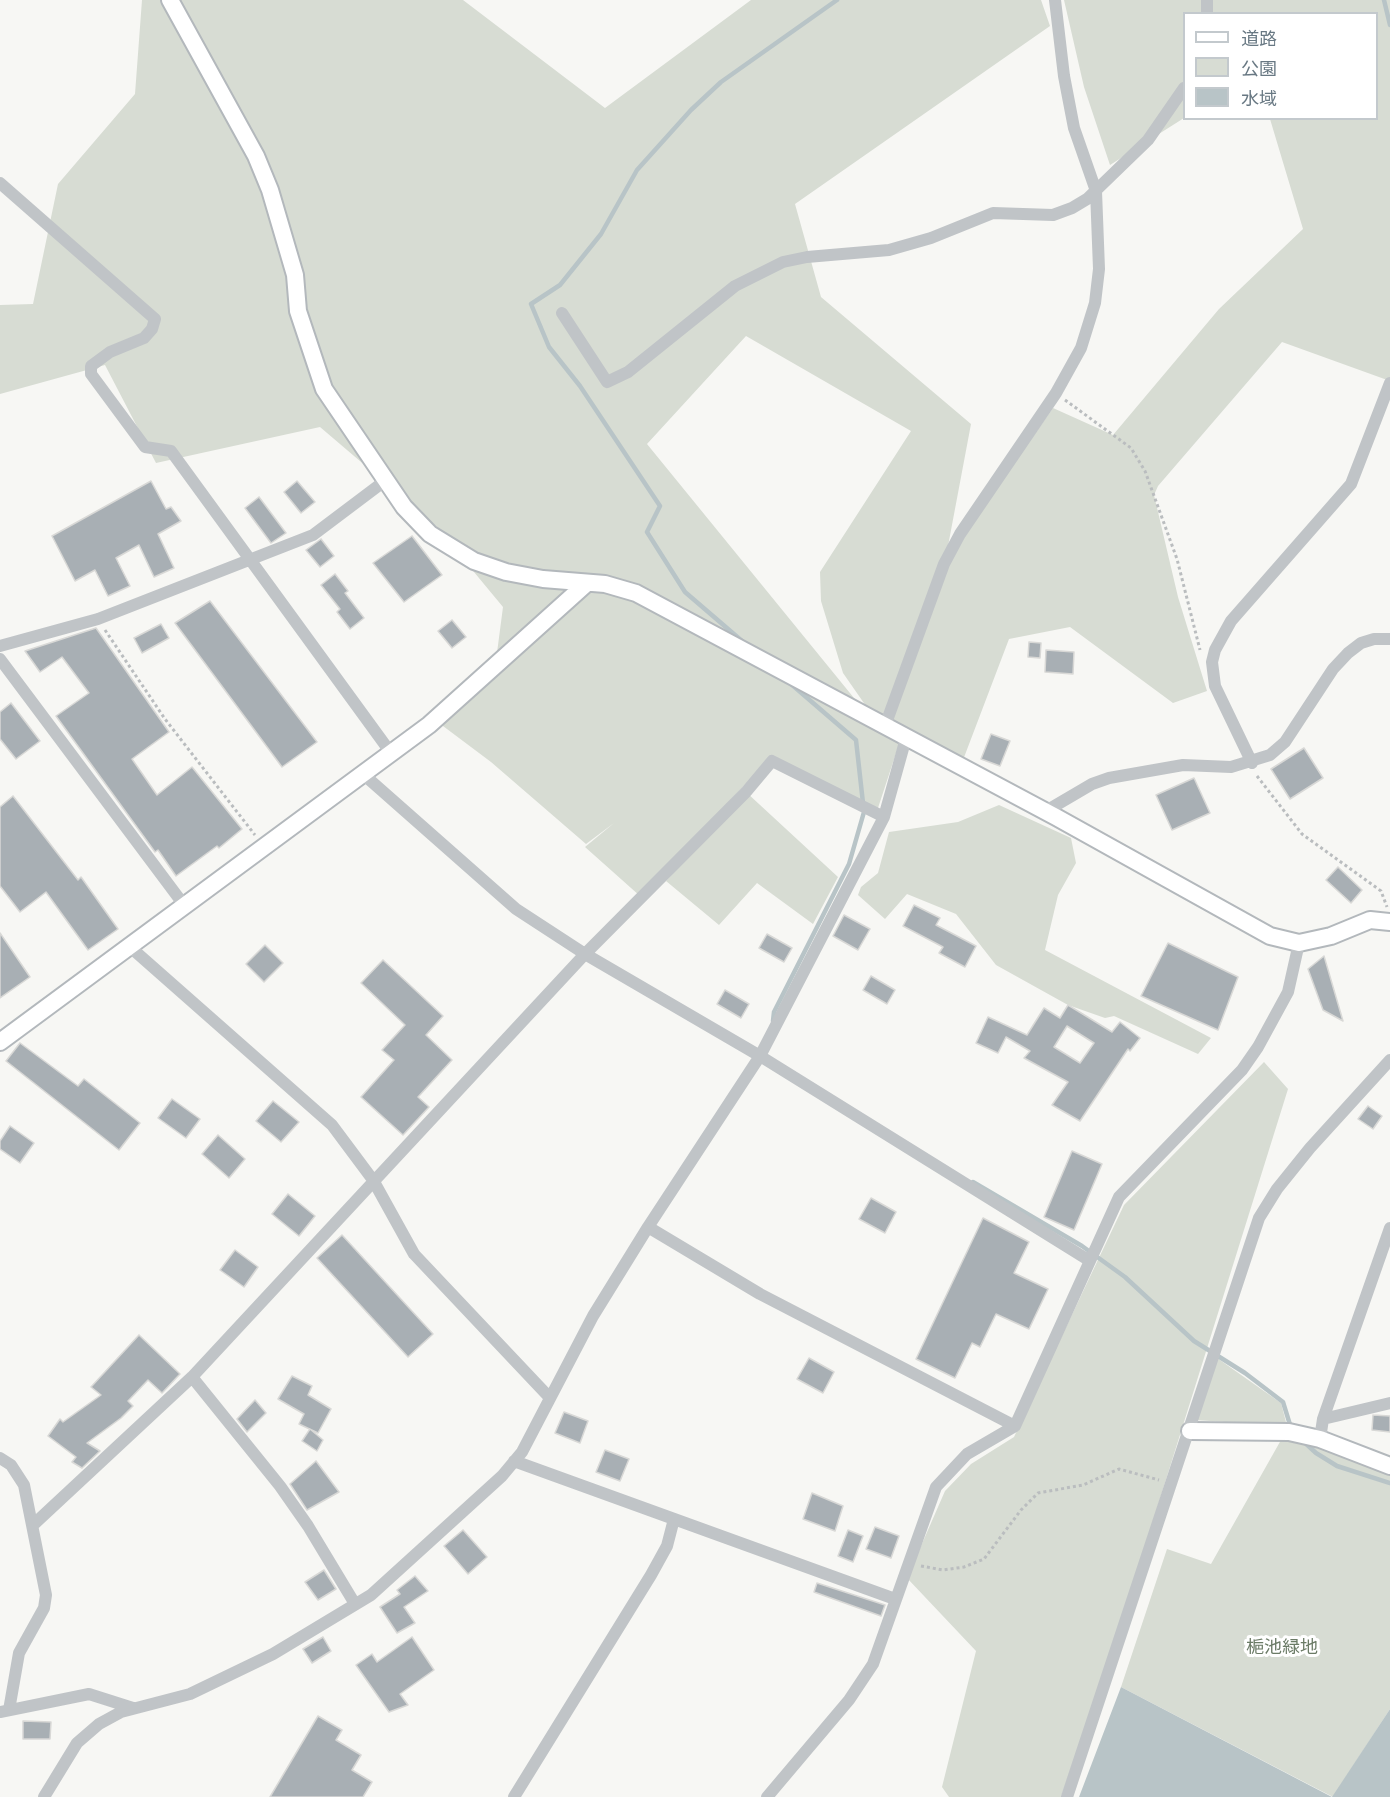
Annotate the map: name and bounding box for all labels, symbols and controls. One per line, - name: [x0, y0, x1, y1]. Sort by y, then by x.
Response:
- legend: [1183, 12, 1378, 120]
- text: 道路: [1241, 28, 1277, 49]
- text: 公園: [1241, 58, 1277, 79]
- text: 水域: [1241, 88, 1277, 109]
- park label: 梔池緑地: [1246, 1637, 1318, 1659]

